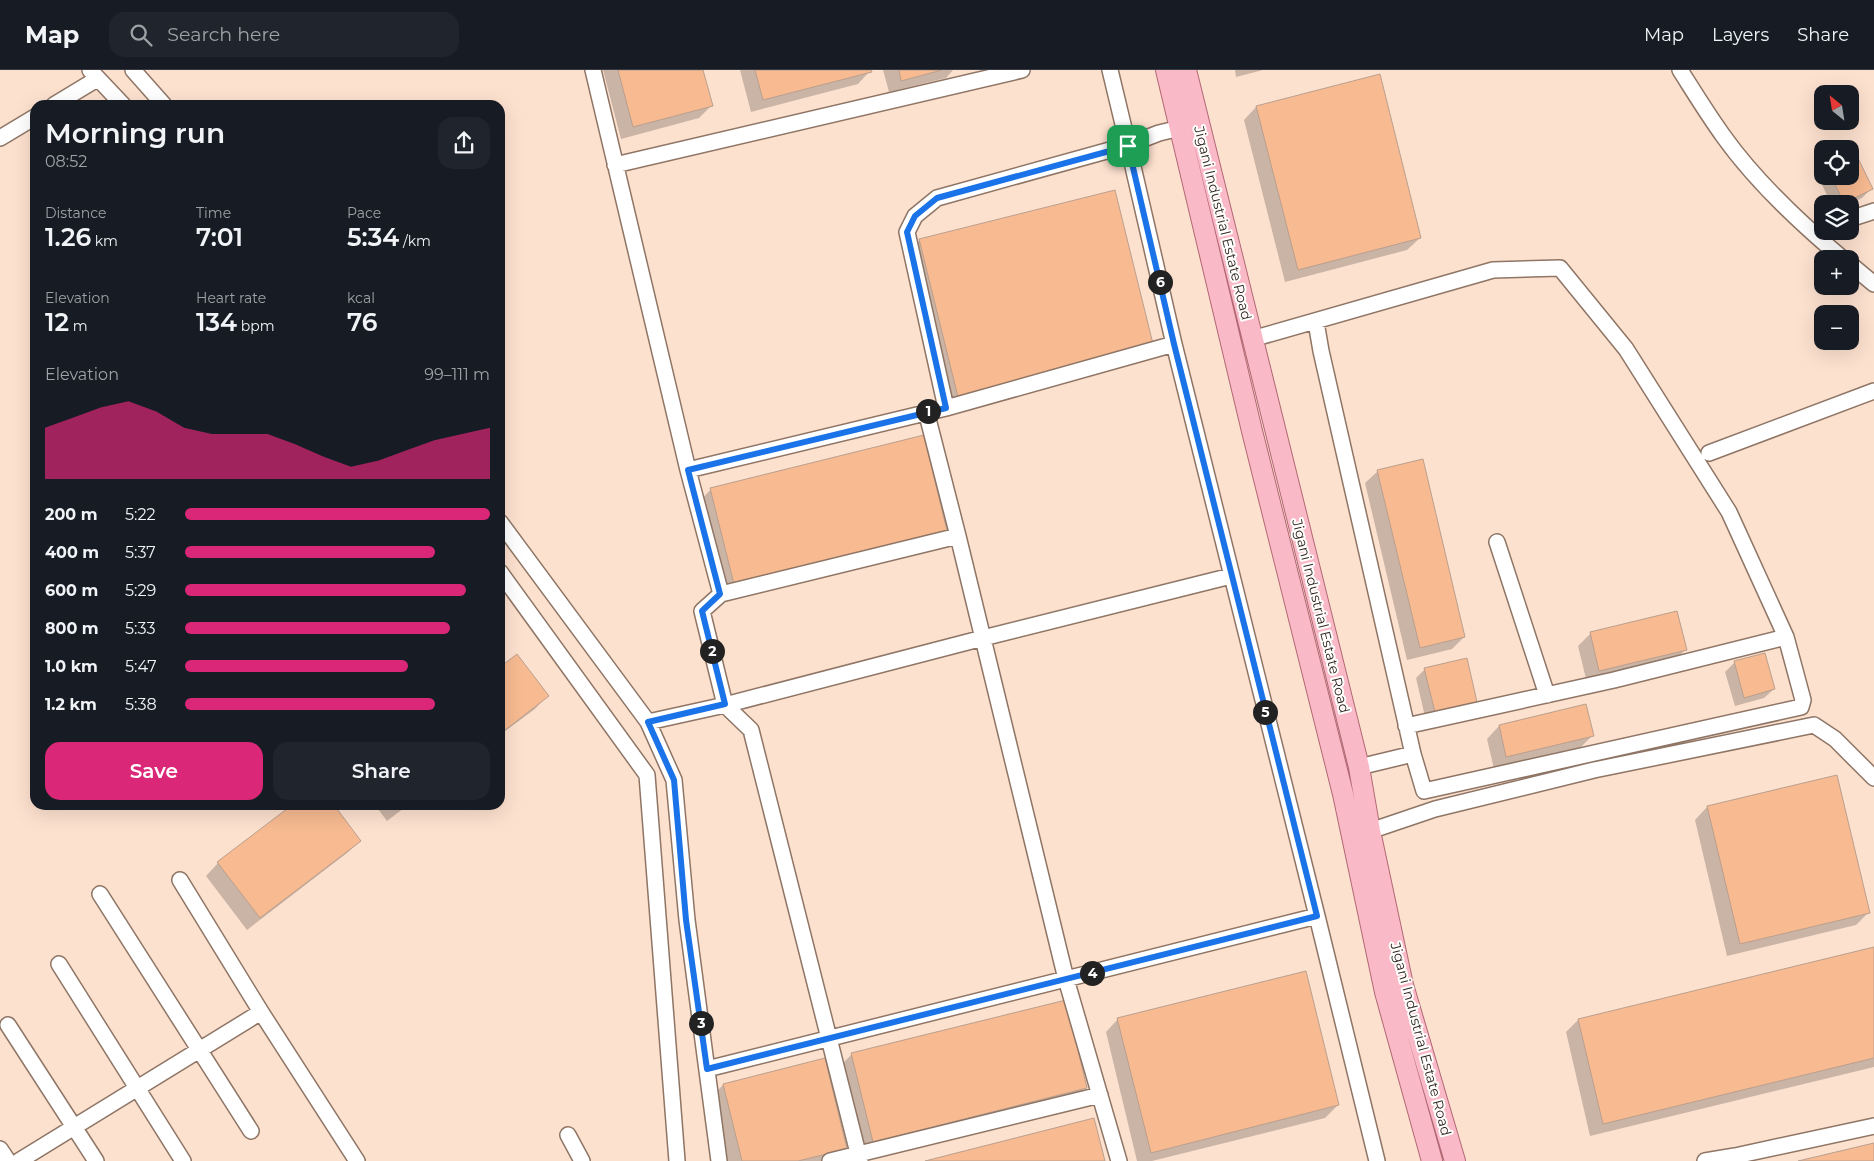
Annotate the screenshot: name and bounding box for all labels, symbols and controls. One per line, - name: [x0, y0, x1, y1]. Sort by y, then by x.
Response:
- search box: [109, 12, 459, 57]
- text: Map: [25, 20, 79, 49]
- icon: search: [127, 21, 155, 49]
- text: Search here: [167, 23, 280, 46]
- text: Map: [1644, 24, 1684, 46]
- text: Layers: [1712, 24, 1769, 46]
- text: Share: [1797, 24, 1849, 46]
- north arrow: [1814, 85, 1859, 130]
- map controls: [1814, 85, 1859, 350]
- text: Morning run: [45, 116, 225, 150]
- button: share: [438, 117, 490, 169]
- street label: Jigani Industrial Estate Road: [1190, 123, 1256, 322]
- pin: [1107, 125, 1149, 167]
- icon: arrive: [1114, 132, 1142, 160]
- button: locate: [1814, 140, 1859, 185]
- text: 08:52: [45, 152, 87, 171]
- button: layers: [1814, 195, 1859, 240]
- text: Distance: [45, 204, 107, 222]
- text: Time: [196, 204, 231, 222]
- text: Pace: [347, 204, 381, 222]
- text: 1.26: [45, 222, 91, 252]
- text: 7:01: [196, 222, 243, 252]
- text: 5:34: [347, 222, 399, 252]
- text: km: [91, 232, 118, 250]
- text: /km: [399, 232, 431, 250]
- button: +: [1814, 250, 1859, 295]
- pin: 6: [1148, 270, 1172, 294]
- text: 6: [1156, 273, 1165, 291]
- text: Elevation: [45, 289, 110, 307]
- text: Heart rate: [196, 289, 266, 307]
- text: kcal: [347, 289, 375, 307]
- button: −: [1814, 305, 1859, 350]
- text: 12: [45, 307, 69, 337]
- text: 134: [196, 307, 237, 337]
- text: 76: [347, 307, 377, 337]
- text: m: [69, 317, 88, 335]
- text: bpm: [237, 317, 275, 335]
- text: Elevation: [45, 365, 119, 384]
- text: 99–111 m: [424, 365, 490, 384]
- pin: 1: [916, 398, 940, 424]
- text: 1: [926, 402, 931, 420]
- text: 200 m: [45, 505, 97, 524]
- text: 5:22: [125, 505, 156, 524]
- street label: Jigani Industrial Estate Road: [1288, 516, 1354, 715]
- text: 400 m: [45, 543, 99, 562]
- text: 5:37: [125, 543, 156, 562]
- text: 600 m: [45, 581, 98, 600]
- text: 5:29: [125, 581, 156, 600]
- text: 800 m: [45, 619, 99, 638]
- text: 5:33: [125, 619, 155, 638]
- pin: 2: [700, 638, 724, 664]
- text: 2: [708, 642, 717, 660]
- text: 1.0 km: [45, 657, 98, 676]
- text: 5:47: [125, 657, 157, 676]
- text: 1.2 km: [45, 695, 97, 714]
- text: 5:38: [125, 695, 157, 714]
- pin: 5: [1252, 700, 1278, 724]
- text: 5: [1261, 703, 1270, 721]
- button: Save: [45, 742, 263, 800]
- button: Share: [273, 742, 490, 800]
- street label: Jigani Industrial Estate Road: [1386, 939, 1456, 1138]
- pin: 4: [1080, 960, 1104, 986]
- text: 4: [1088, 964, 1097, 982]
- pin: 3: [688, 1010, 714, 1036]
- text: 3: [697, 1014, 706, 1032]

